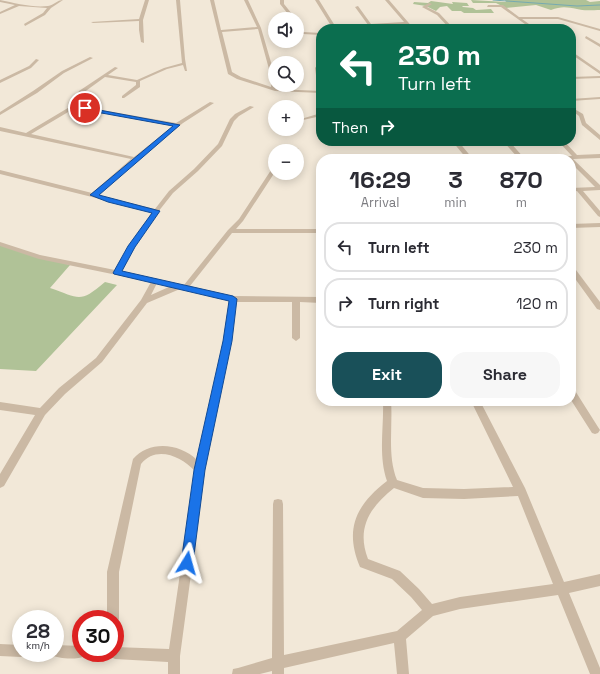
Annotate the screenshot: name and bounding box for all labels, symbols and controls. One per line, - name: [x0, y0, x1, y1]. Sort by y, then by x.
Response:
- map controls: [268, 12, 304, 180]
- button: sound: [268, 12, 304, 48]
- text: 230 m: [398, 37, 481, 73]
- icon: left: [332, 40, 384, 92]
- button: search: [268, 56, 304, 92]
- text: Turn left: [398, 72, 471, 95]
- pin: [68, 91, 102, 125]
- icon: arrive: [74, 97, 96, 119]
- button: +: [268, 100, 304, 136]
- icon: right: [376, 116, 398, 138]
- text: Then: [332, 118, 368, 137]
- button: −: [268, 144, 304, 180]
- text: 16:29: [349, 164, 411, 195]
- text: 3: [448, 164, 463, 195]
- text: 870: [500, 164, 543, 195]
- text: Arrival: [361, 194, 399, 211]
- text: min: [444, 194, 467, 211]
- text: m: [516, 194, 527, 211]
- icon: left: [334, 236, 356, 258]
- text: Turn left: [368, 238, 430, 257]
- text: 230 m: [514, 238, 558, 257]
- icon: right: [334, 292, 356, 314]
- text: Turn right: [368, 294, 439, 313]
- text: 120 m: [516, 294, 558, 313]
- button: Exit: [332, 352, 442, 398]
- button: Share: [450, 352, 560, 398]
- position arrow: [166, 542, 208, 584]
- speed limit sign: 30: [72, 610, 124, 662]
- text: 28: [26, 618, 50, 644]
- text: km/h: [26, 639, 50, 652]

